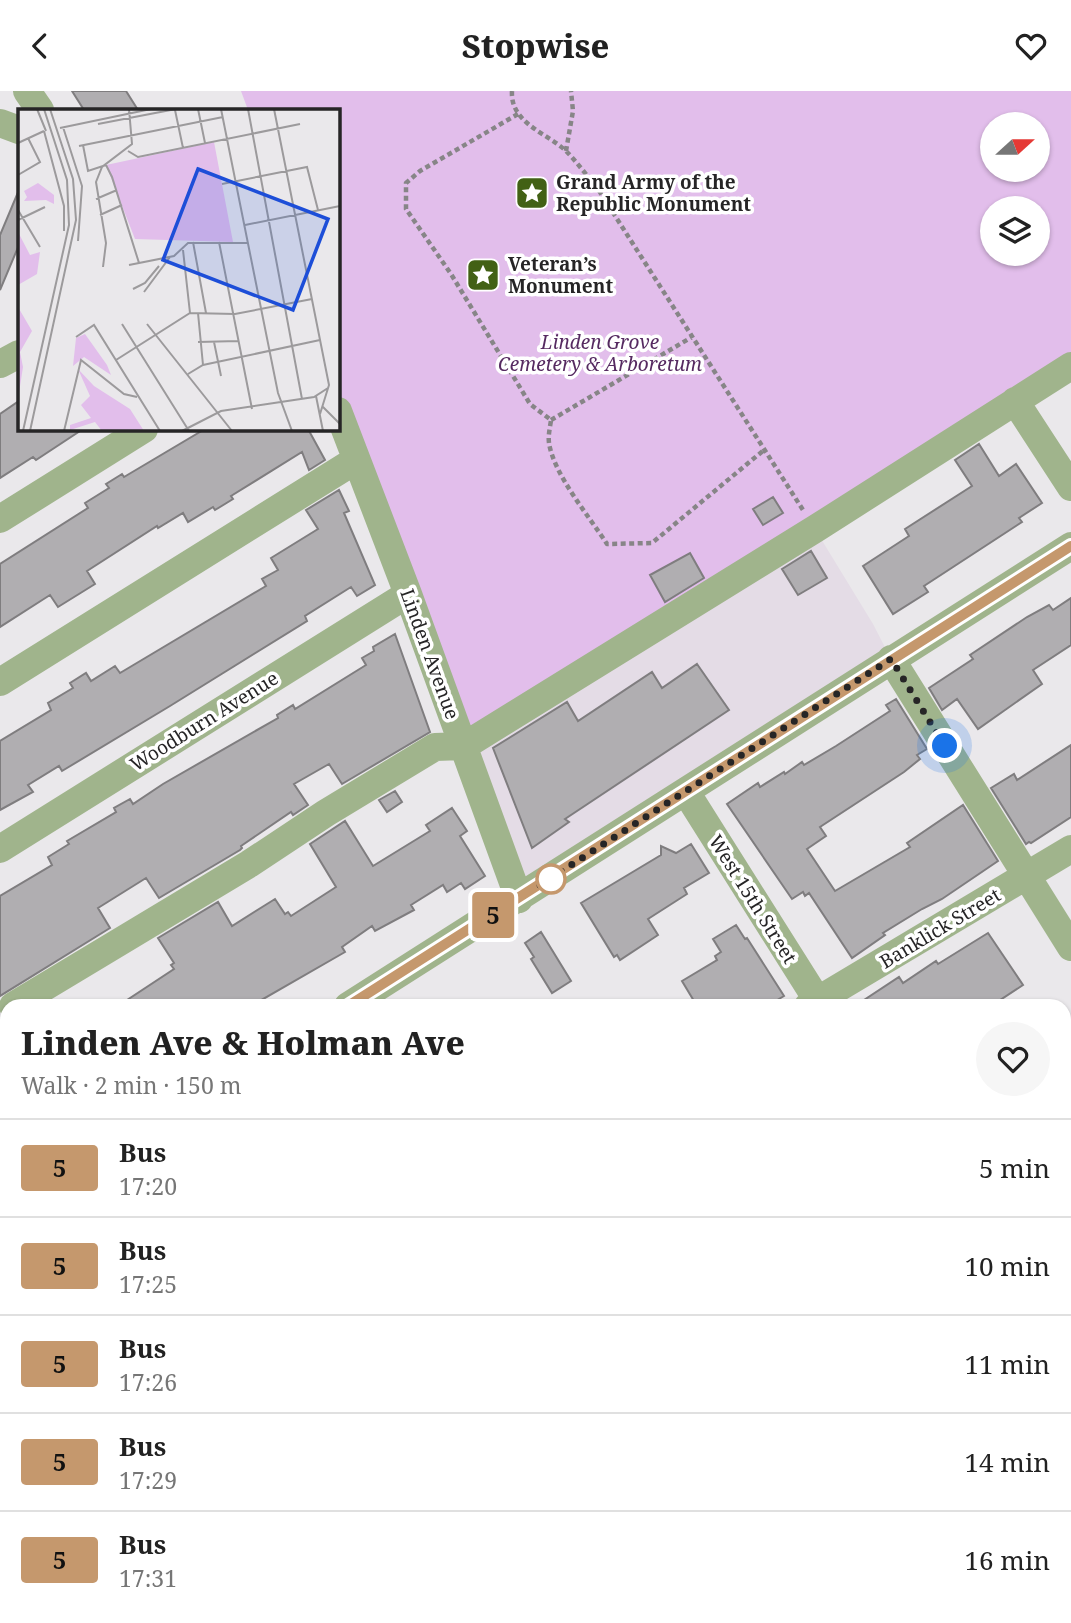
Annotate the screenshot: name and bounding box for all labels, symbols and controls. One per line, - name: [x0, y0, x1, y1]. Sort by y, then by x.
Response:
- text: Stopwise: [462, 24, 609, 67]
- icon: back: [21, 27, 59, 65]
- icon: heart: [1012, 27, 1050, 65]
- inset map: [18, 109, 340, 431]
- north arrow: [980, 112, 1050, 182]
- map controls: [980, 112, 1050, 266]
- place label: Grand Army of the Republic Monument: [556, 169, 751, 217]
- place icon: Grand Army of the Republic Monument: [513, 174, 551, 212]
- button: layers: [980, 196, 1050, 266]
- place label: Veteran’s Monument: [508, 251, 613, 299]
- place icon: Veteran’s Monument: [464, 256, 502, 294]
- park label: Linden Grove Cemetery & Arboretum: [498, 329, 702, 377]
- street label: Linden Avenue: [394, 585, 466, 723]
- street label: Woodburn Avenue: [125, 665, 283, 777]
- your location: [927, 728, 962, 763]
- street label: West 15th Street: [703, 830, 803, 969]
- unlabelled marker: [536, 864, 566, 894]
- street label: Banklick Street: [875, 881, 1006, 974]
- line badge: 5: [470, 892, 516, 938]
- text: 5: [486, 898, 500, 931]
- text: Linden Ave & Holman Ave: [21, 1020, 465, 1065]
- button: heart: [976, 1022, 1050, 1096]
- text: Walk · 2 min · 150 m: [21, 1069, 241, 1101]
- text: Bus: [119, 1134, 166, 1170]
- text: 5 min: [979, 1150, 1050, 1186]
- text: 5: [53, 1151, 66, 1184]
- text: 17:20: [119, 1170, 177, 1202]
- text: Bus: [119, 1232, 166, 1268]
- text: 10 min: [965, 1248, 1050, 1284]
- text: 5: [53, 1249, 66, 1282]
- text: 17:25: [119, 1268, 177, 1300]
- text: Bus: [119, 1330, 166, 1366]
- text: 11 min: [965, 1346, 1050, 1382]
- text: 5: [53, 1347, 66, 1380]
- text: 17:26: [119, 1366, 177, 1398]
- text: Bus: [119, 1428, 166, 1464]
- text: 14 min: [965, 1444, 1050, 1480]
- text: 5: [53, 1445, 66, 1478]
- text: 17:29: [119, 1464, 177, 1496]
- text: Bus: [119, 1526, 166, 1562]
- text: 16 min: [965, 1542, 1050, 1578]
- text: 5: [53, 1543, 66, 1576]
- text: 17:31: [119, 1562, 177, 1594]

